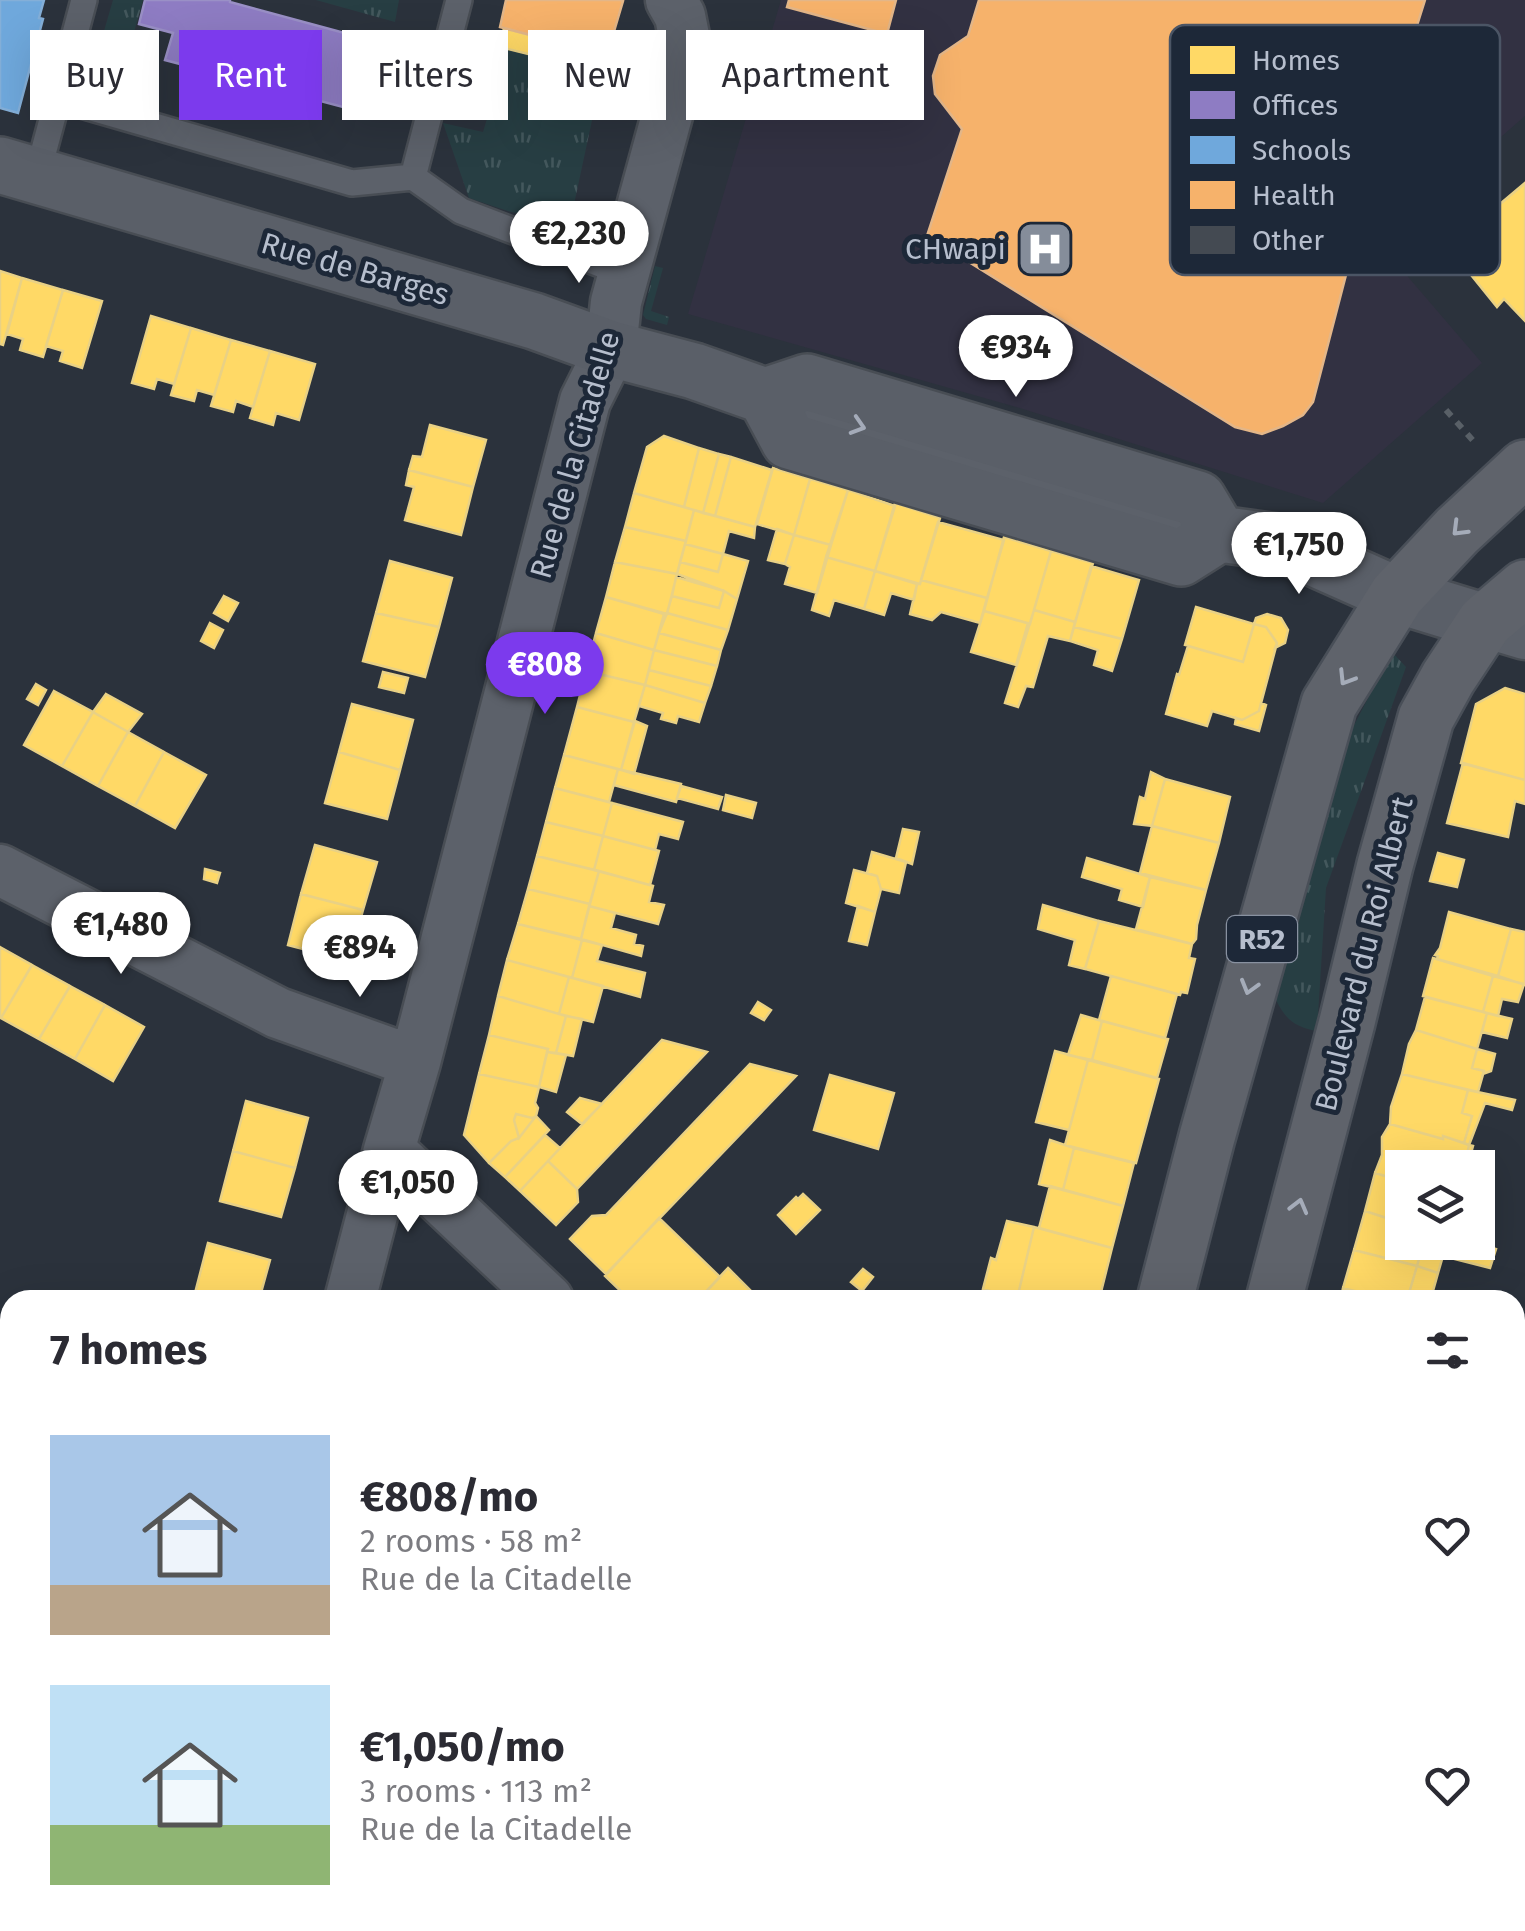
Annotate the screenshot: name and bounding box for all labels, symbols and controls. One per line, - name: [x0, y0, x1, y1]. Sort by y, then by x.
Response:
- legend: [1170, 25, 1500, 275]
- chip: Buy: [30, 30, 159, 120]
- chip: Rent: [179, 30, 322, 120]
- chip: Filters: [342, 30, 508, 120]
- chip: New: [528, 30, 666, 120]
- chip: Apartment: [686, 30, 924, 120]
- text: Homes: [1252, 44, 1340, 77]
- text: Offices: [1252, 89, 1338, 122]
- text: Schools: [1252, 134, 1351, 167]
- text: Health: [1252, 179, 1336, 212]
- pin: €2,230: [498, 201, 660, 286]
- text: €2,230: [532, 214, 626, 252]
- hospital icon: CHwapi: [1015, 219, 1075, 279]
- text: Other: [1252, 224, 1324, 257]
- street label: Rue de Barges: [257, 225, 453, 313]
- place label: CHwapi: [905, 231, 1006, 267]
- pin: €934: [957, 315, 1075, 400]
- street label: Rue de la Citadelle: [523, 327, 627, 583]
- text: €934: [981, 328, 1051, 366]
- one-way arrow: [849, 415, 866, 435]
- pin: €1,750: [1218, 512, 1380, 597]
- one-way arrow: [1453, 518, 1471, 536]
- text: €1,750: [1254, 525, 1344, 563]
- pin: €808: [486, 632, 604, 717]
- text: €808: [508, 645, 582, 683]
- one-way arrow: [1339, 667, 1358, 685]
- street label: Boulevard du Roi Albert: [1307, 793, 1421, 1115]
- pin: €1,480: [40, 892, 202, 977]
- text: €1,480: [73, 905, 169, 943]
- pin: €894: [301, 915, 419, 1000]
- road number: R52: [1227, 916, 1297, 962]
- text: €894: [324, 928, 396, 966]
- one-way arrow: [1240, 978, 1261, 995]
- pin: €1,050: [327, 1150, 489, 1235]
- map controls: [1385, 1150, 1495, 1260]
- button: layers: [1385, 1150, 1495, 1260]
- text: €1,050: [361, 1163, 455, 1201]
- one-way arrow: [1287, 1198, 1308, 1215]
- icon: filters: [1420, 1323, 1475, 1378]
- text: 7 homes: [50, 1325, 207, 1375]
- text: €808/mo: [360, 1472, 538, 1522]
- icon: home: [130, 1475, 250, 1595]
- icon: heart: [1420, 1508, 1475, 1563]
- text: 2 rooms · 58 m²: [360, 1522, 582, 1560]
- text: Rue de la Citadelle: [360, 1560, 632, 1598]
- text: €1,050/mo: [360, 1722, 565, 1772]
- icon: home: [130, 1725, 250, 1845]
- icon: heart: [1420, 1758, 1475, 1813]
- text: 3 rooms · 113 m²: [360, 1772, 592, 1810]
- text: Rue de la Citadelle: [360, 1810, 632, 1848]

